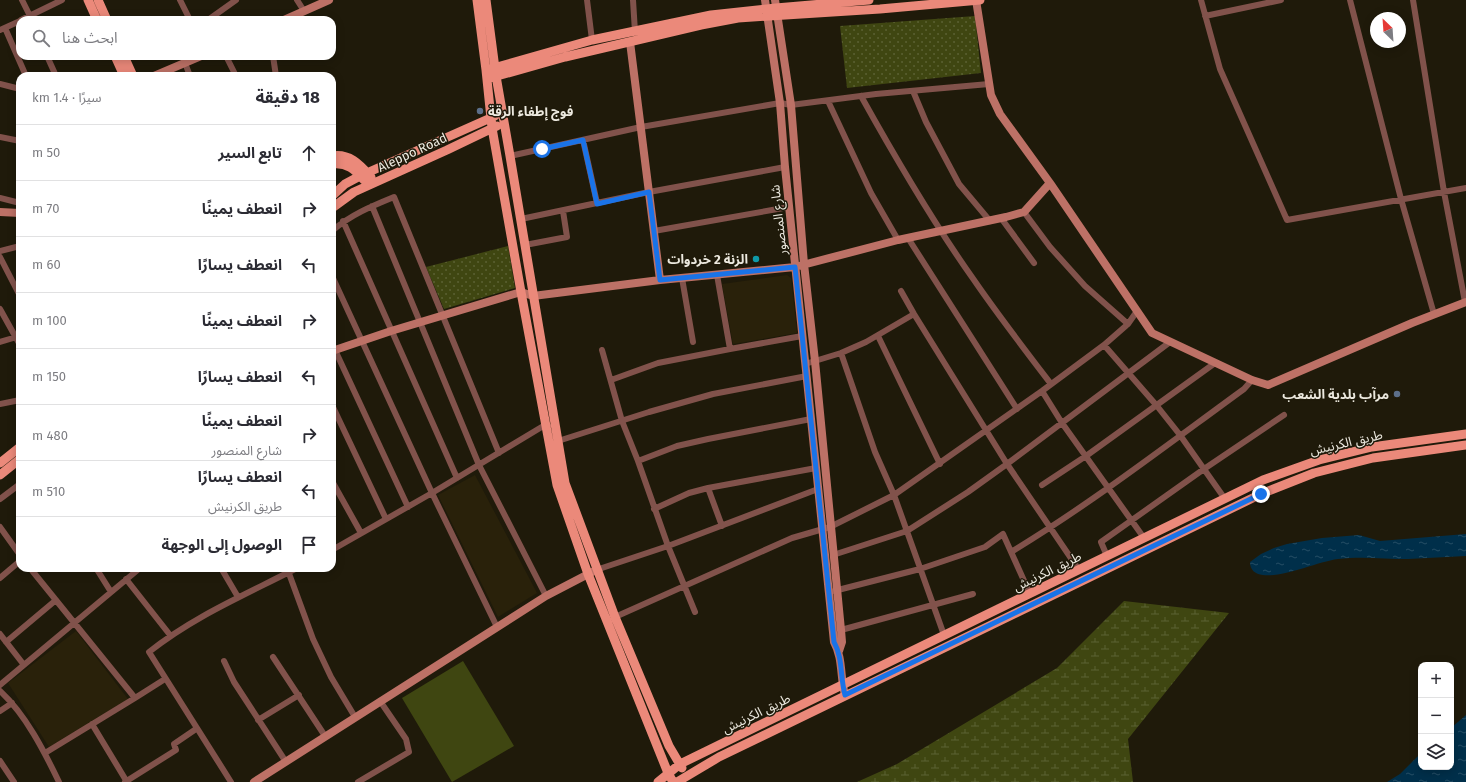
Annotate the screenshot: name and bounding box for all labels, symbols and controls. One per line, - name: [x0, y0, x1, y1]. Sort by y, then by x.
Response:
- north arrow: [1370, 12, 1406, 48]
- search box: [16, 16, 336, 60]
- icon: search: [30, 27, 52, 49]
- text: ابحث هنا: [62, 29, 118, 47]
- text: 18 دقيقة: [255, 87, 320, 108]
- text: سيرًا · 1.4 km: [32, 90, 101, 105]
- place label: فوج إطفاء الرقة: [488, 104, 574, 121]
- marker: فوج إطفاء الرقة: [475, 106, 485, 116]
- street label: Aleppo Road: [375, 130, 449, 175]
- route start: [533, 140, 551, 158]
- icon: ahead: [298, 142, 320, 164]
- text: تابع السير: [218, 144, 282, 162]
- text: 50 m: [32, 145, 60, 160]
- street label: شارع المنصور: [767, 184, 793, 257]
- icon: right: [298, 198, 320, 220]
- text: انعطف يمينًا: [202, 200, 282, 218]
- text: 70 m: [32, 201, 59, 216]
- place label: الزنة 2 خردوات: [667, 252, 748, 267]
- icon: left: [298, 254, 320, 276]
- marker: الزنة 2 خردوات: [751, 254, 761, 264]
- text: انعطف يسارًا: [198, 256, 282, 274]
- text: 60 m: [32, 257, 61, 272]
- icon: right: [298, 310, 320, 332]
- text: انعطف يمينًا: [202, 312, 282, 330]
- text: 100 m: [32, 313, 67, 328]
- icon: left: [298, 366, 320, 388]
- text: انعطف يسارًا: [198, 368, 282, 386]
- text: 150 m: [32, 369, 66, 384]
- place label: مرآب بلدية الشعب: [1282, 387, 1389, 402]
- marker: مرآب بلدية الشعب: [1392, 389, 1402, 399]
- text: انعطف يمينًا: [202, 412, 282, 430]
- icon: right: [298, 424, 320, 446]
- street label: طريق الكرنيش: [1308, 427, 1384, 459]
- text: 480 m: [32, 428, 68, 443]
- text: شارع المنصور: [212, 443, 282, 458]
- text: انعطف يسارًا: [198, 468, 282, 486]
- icon: left: [298, 480, 320, 502]
- text: 510 m: [32, 484, 65, 499]
- route end: [1252, 485, 1270, 503]
- text: طريق الكرنيش: [208, 499, 282, 514]
- icon: arrive: [298, 534, 320, 556]
- text: الوصول إلى الوجهة: [162, 536, 282, 554]
- street label: طريق الكرنيش: [1011, 548, 1084, 595]
- map controls: [1418, 662, 1454, 770]
- button: +: [1418, 662, 1454, 698]
- street label: طريق الكرنيش: [720, 690, 793, 737]
- button: −: [1418, 698, 1454, 734]
- button: layers: [1418, 734, 1454, 770]

